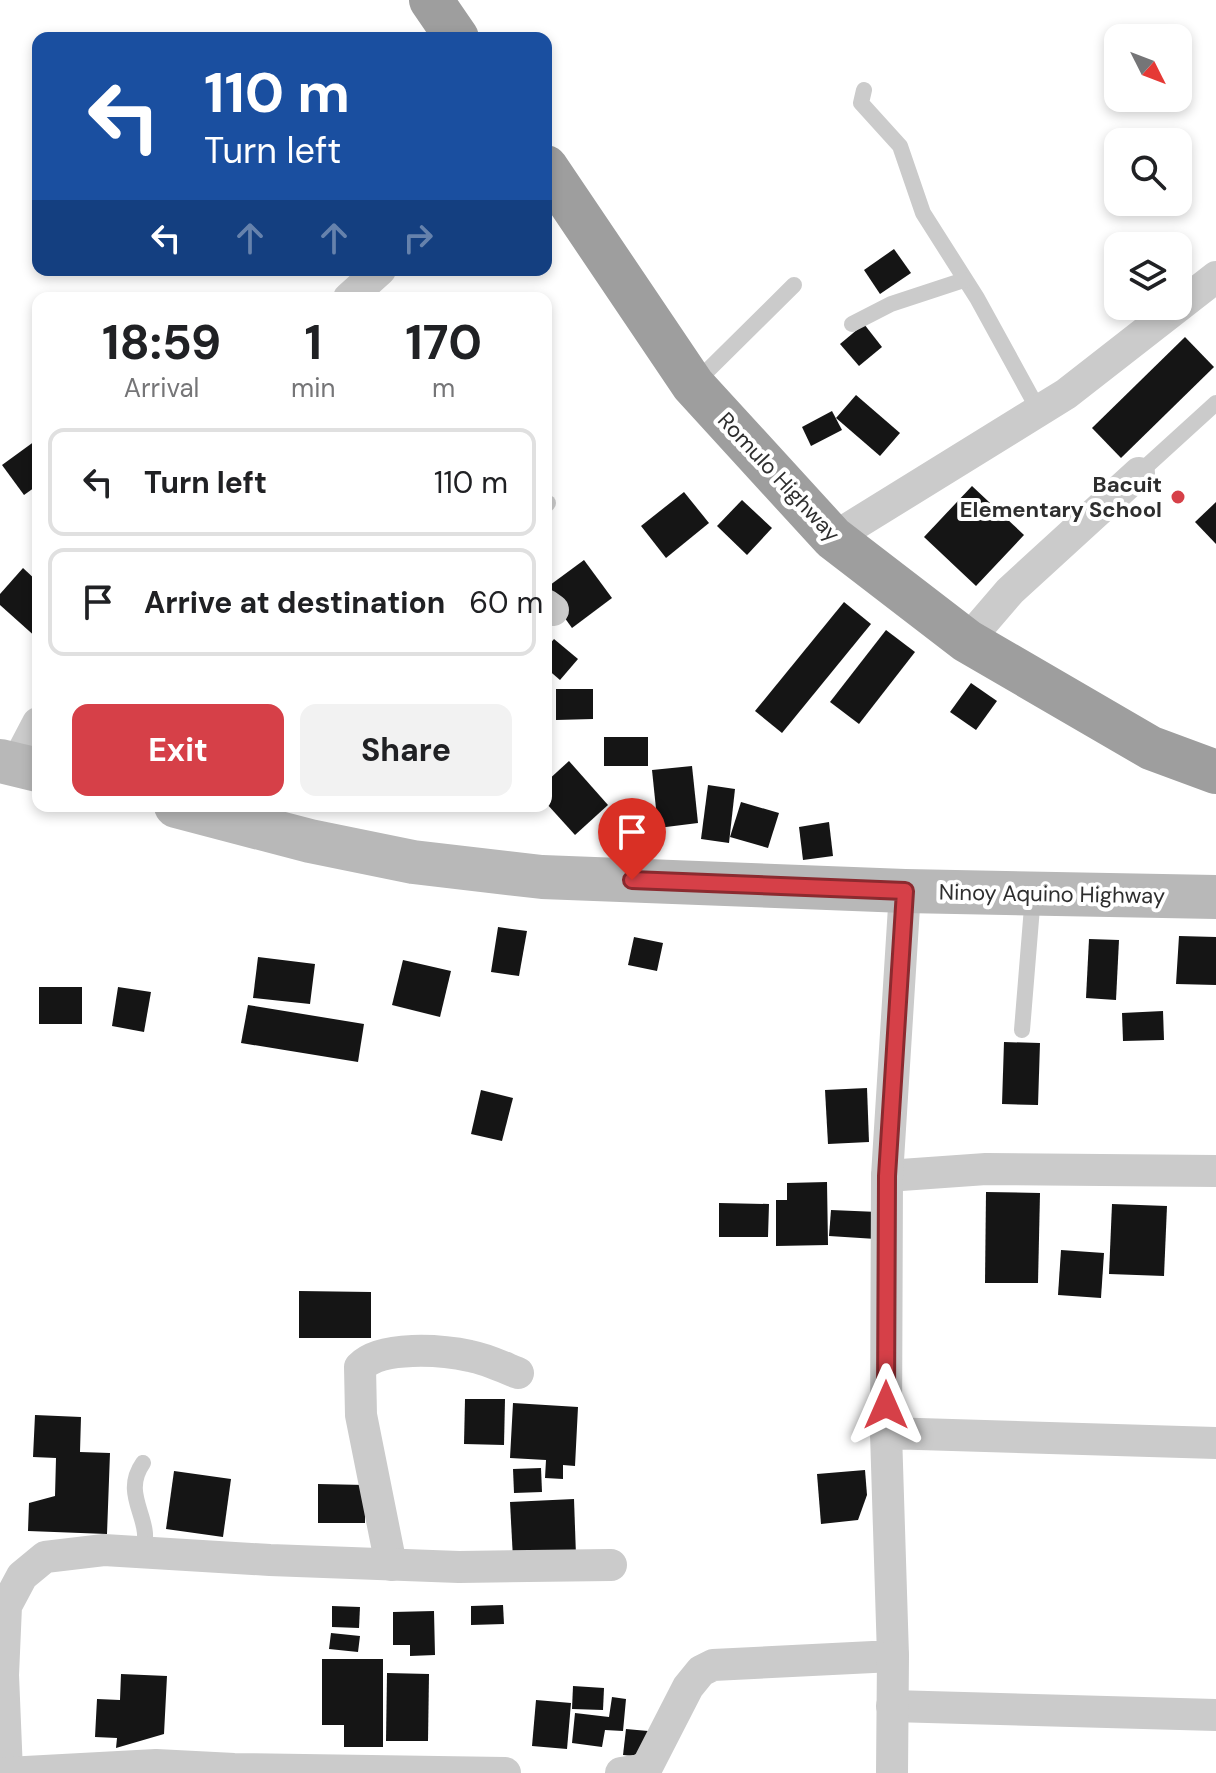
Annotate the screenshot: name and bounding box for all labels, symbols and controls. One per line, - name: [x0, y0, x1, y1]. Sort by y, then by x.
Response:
- north arrow: [1104, 24, 1192, 112]
- map controls: [1104, 24, 1192, 320]
- text: 110 m: [204, 56, 350, 129]
- icon: left: [72, 64, 176, 168]
- text: Turn left: [204, 127, 341, 174]
- button: search: [1104, 128, 1192, 216]
- icon: left: [144, 216, 188, 260]
- icon: ahead: [228, 216, 272, 260]
- icon: ahead: [312, 216, 356, 260]
- icon: right: [396, 216, 440, 260]
- button: layers: [1104, 232, 1192, 320]
- text: 18:59: [102, 311, 221, 374]
- text: 1: [304, 311, 322, 374]
- text: 170: [405, 311, 482, 374]
- text: Arrival: [124, 371, 199, 405]
- text: min: [291, 371, 335, 405]
- text: m: [432, 371, 455, 405]
- street label: Romulo Highway: [711, 406, 847, 548]
- icon: left: [76, 460, 120, 504]
- text: Turn left: [144, 463, 267, 502]
- text: 110 m: [434, 463, 508, 502]
- place label: Bacuit Elementary School: [960, 470, 1162, 524]
- marker: Bacuit Elementary School: [1169, 488, 1187, 506]
- icon: arrive: [76, 580, 120, 624]
- text: Arrive at destination: [144, 583, 445, 622]
- text: 60 m: [469, 583, 543, 622]
- button: Exit: [72, 704, 284, 796]
- button: Share: [300, 704, 512, 796]
- pin: [598, 798, 666, 880]
- icon: arrive: [610, 810, 654, 854]
- street label: Ninoy Aquino Highway: [939, 878, 1165, 910]
- position arrow: [844, 1363, 928, 1447]

